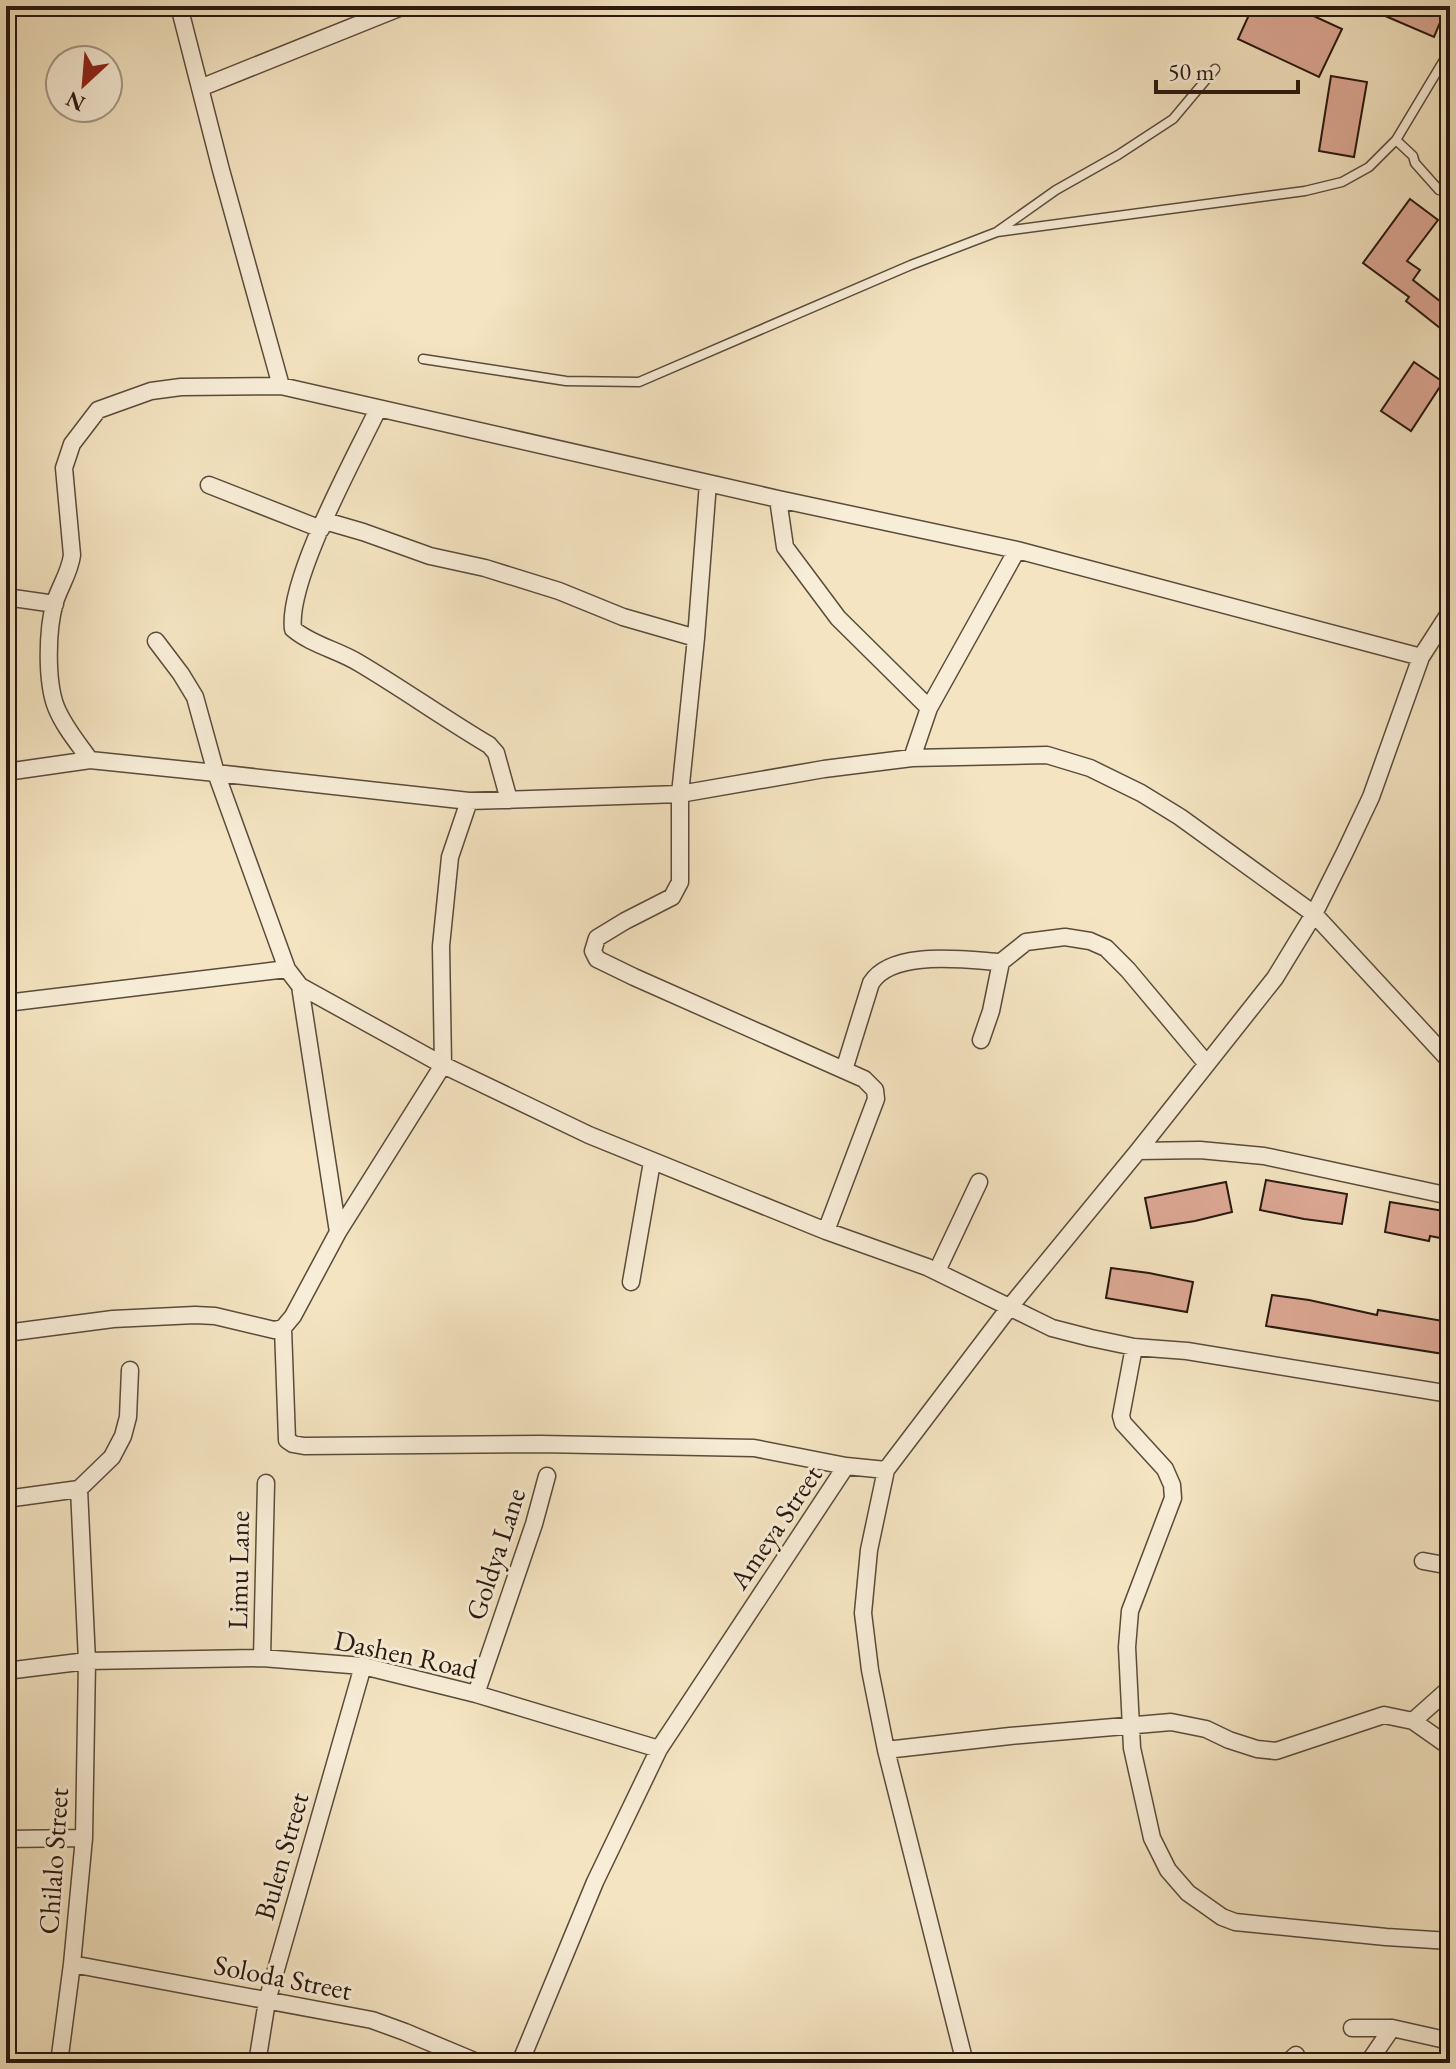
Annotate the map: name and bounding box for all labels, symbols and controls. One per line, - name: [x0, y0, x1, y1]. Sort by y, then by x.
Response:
- north arrow: [44, 44, 124, 124]
- scale bar: [1156, 44, 1298, 94]
- text: 50 m: [1168, 56, 1215, 87]
- text: N: [61, 85, 90, 118]
- street label: Ameya Street: [720, 1458, 830, 1597]
- street label: Goldya Lane: [457, 1483, 533, 1625]
- street label: Limu Lane: [219, 1510, 257, 1630]
- street label: Dashen Road: [331, 1621, 482, 1687]
- street label: Chilalo Street: [30, 1786, 76, 1935]
- street label: Bulen Street: [246, 1788, 316, 1924]
- street label: Soloda Street: [211, 1946, 355, 2008]

